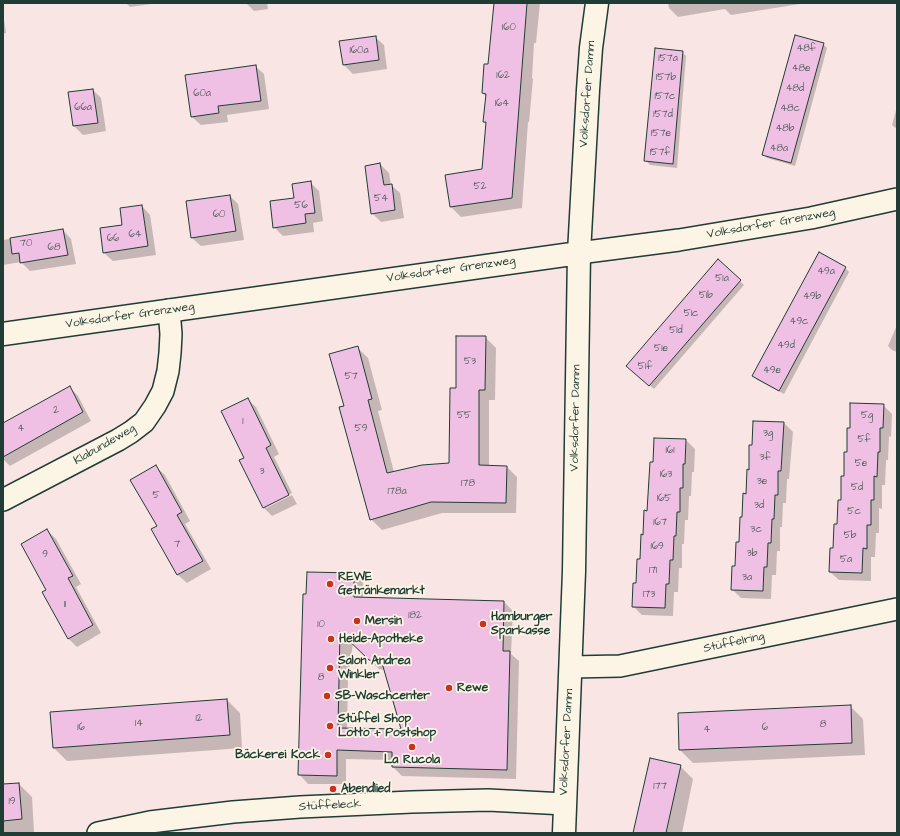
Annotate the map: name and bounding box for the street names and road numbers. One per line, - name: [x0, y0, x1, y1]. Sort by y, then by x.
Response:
- street label: Volksdorfer Damm: [577, 40, 599, 148]
- street label: Volksdorfer Grenzweg: [706, 206, 836, 242]
- street label: Volksdorfer Grenzweg: [386, 254, 516, 286]
- street label: Volksdorfer Grenzweg: [65, 300, 195, 332]
- street label: Volksdorfer Damm: [568, 365, 584, 471]
- street label: Klabundeweg: [71, 421, 139, 469]
- street label: Stüffelring: [702, 630, 766, 656]
- street label: Volksdorfer Damm: [557, 688, 577, 796]
- street label: Stüffeleck: [298, 797, 362, 815]

